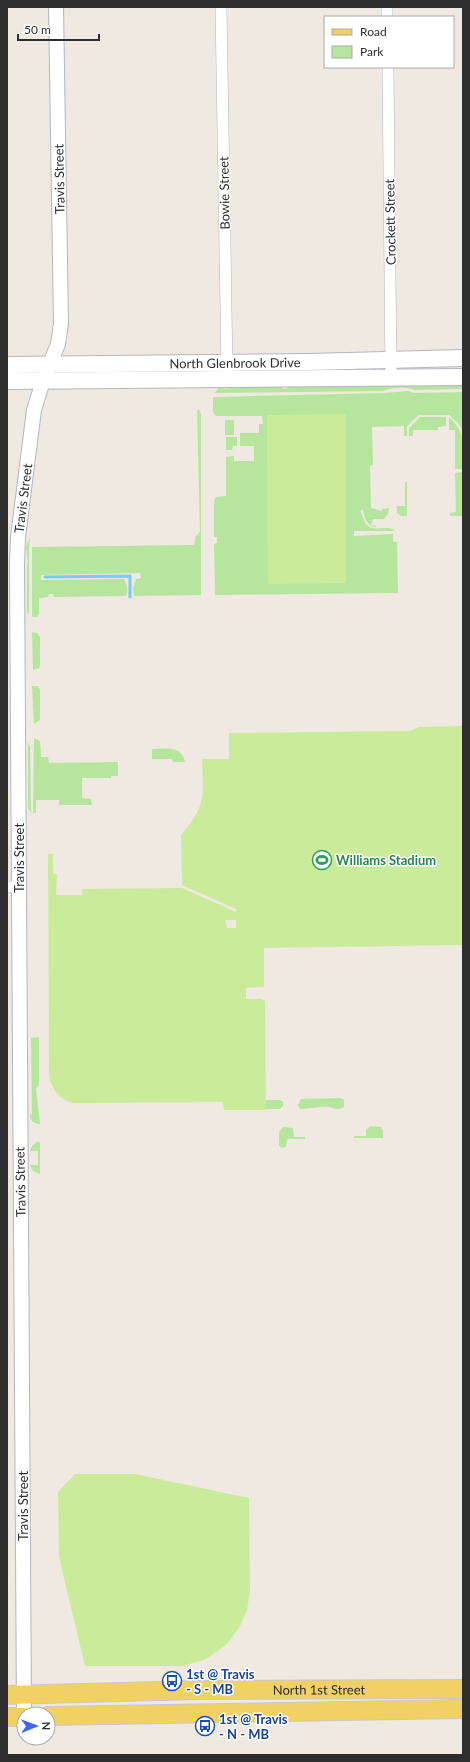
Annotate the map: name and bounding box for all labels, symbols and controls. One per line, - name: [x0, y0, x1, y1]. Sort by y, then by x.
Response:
- scale bar: [18, 16, 99, 42]
- legend: [324, 16, 454, 68]
- text: 50 m: [24, 22, 51, 37]
- text: Road: [360, 24, 387, 39]
- text: Park: [360, 44, 384, 59]
- street label: Travis Street: [50, 143, 68, 214]
- street label: Bowie Street: [215, 156, 233, 230]
- street label: Crockett Street: [381, 178, 399, 265]
- street label: North Glenbrook Drive: [169, 354, 301, 371]
- street label: Travis Street: [11, 462, 35, 534]
- street label: Travis Street: [11, 823, 27, 893]
- sports icon: Williams Stadium: [311, 849, 333, 871]
- place label: Williams Stadium: [336, 852, 436, 868]
- street label: Travis Street: [11, 1146, 29, 1217]
- street label: Travis Street: [15, 1471, 31, 1541]
- place label: 1st @ Travis - S - MB: [186, 1666, 255, 1697]
- bus stop icon: 1st @ Travis - S - MB: [161, 1670, 183, 1692]
- street label: North 1st Street: [273, 1681, 366, 1698]
- north arrow: [16, 1706, 56, 1746]
- place label: 1st @ Travis - N - MB: [219, 1711, 288, 1742]
- bus stop icon: 1st @ Travis - N - MB: [194, 1715, 216, 1737]
- text: N: [40, 1721, 53, 1730]

